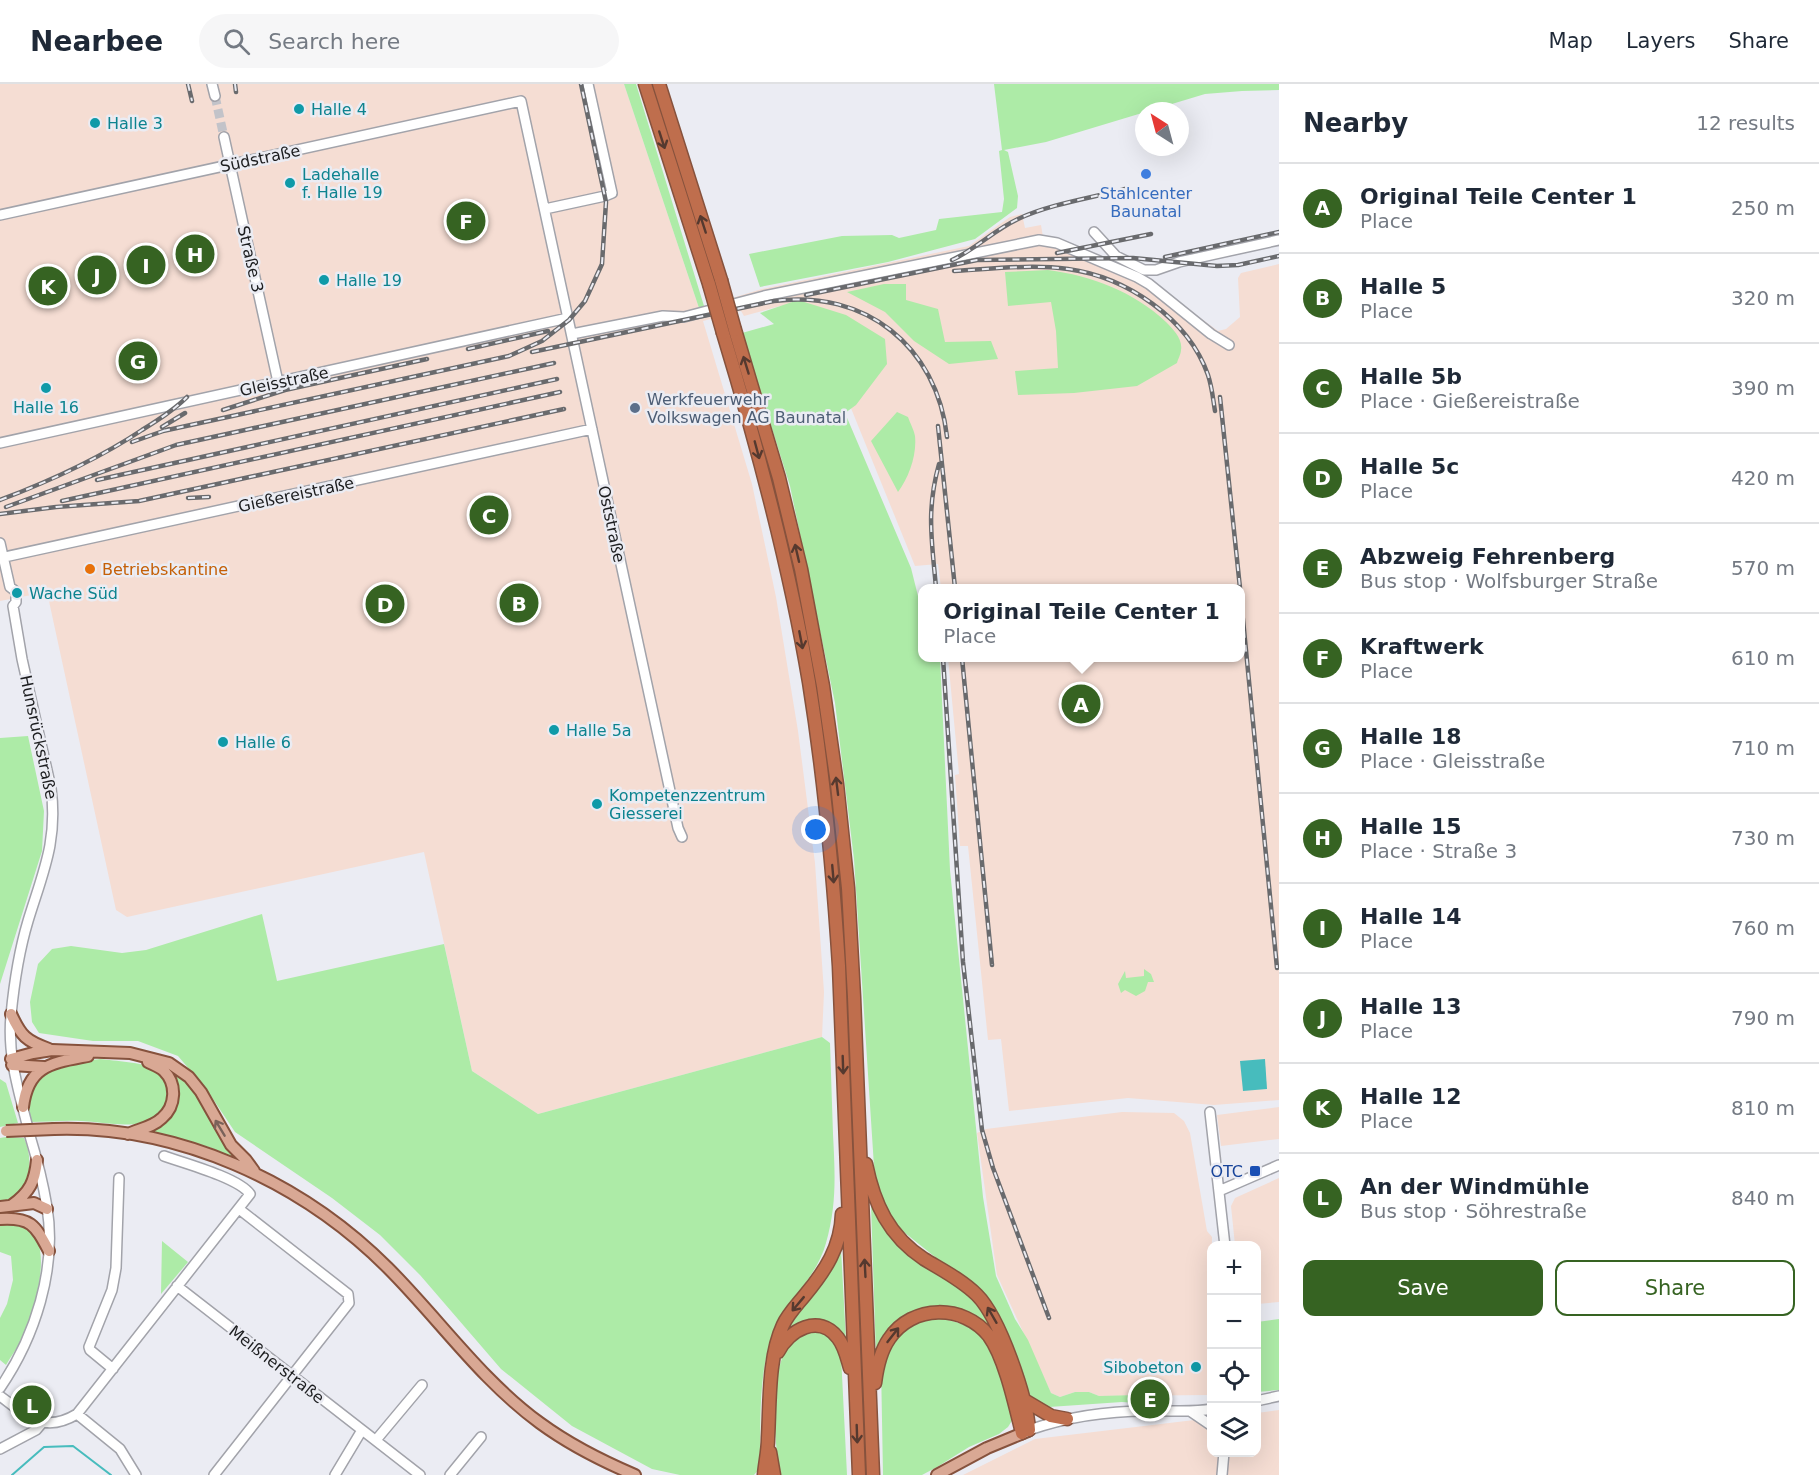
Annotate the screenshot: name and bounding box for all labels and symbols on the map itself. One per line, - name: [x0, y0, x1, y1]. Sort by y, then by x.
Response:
- place label: Halle 4: [311, 100, 367, 119]
- marker: Halle 4: [292, 102, 306, 116]
- north arrow: [1135, 102, 1189, 156]
- place label: Halle 3: [107, 114, 163, 133]
- marker: Halle 3: [88, 116, 102, 130]
- one-way arrow: [657, 130, 668, 149]
- street label: Südstraße: [218, 141, 302, 176]
- place label: Ladehalle f. Halle 19: [302, 165, 383, 202]
- marker: Stahlcenter Baunatal: [1139, 167, 1153, 181]
- marker: Ladehalle f. Halle 19: [283, 176, 297, 190]
- place label: Stahlcenter Baunatal: [1100, 184, 1193, 221]
- pin: F: [446, 198, 486, 244]
- one-way arrow: [697, 215, 708, 234]
- street label: Straße 3: [234, 224, 267, 294]
- pin: H: [176, 232, 214, 276]
- pin: I: [126, 242, 166, 288]
- pin: J: [78, 252, 116, 297]
- pin: K: [28, 264, 68, 308]
- place label: Halle 19: [336, 271, 402, 290]
- marker: Halle 19: [317, 273, 331, 287]
- pin: G: [118, 338, 158, 384]
- one-way arrow: [740, 356, 751, 375]
- street label: Gleisstraße: [238, 363, 330, 400]
- marker: Halle 16: [39, 381, 53, 395]
- place label: Werkfeuerwehr Volkswagen AG Baunatal: [647, 390, 846, 427]
- place label: Halle 16: [13, 398, 79, 417]
- marker: Werkfeuerwehr Volkswagen AG Baunatal: [628, 401, 642, 415]
- one-way arrow: [752, 440, 763, 459]
- street label: Gießereistraße: [236, 473, 356, 516]
- street label: Oststraße: [594, 484, 629, 564]
- pin: C: [470, 492, 508, 538]
- one-way arrow: [790, 544, 802, 563]
- place label: Betriebskantine: [102, 560, 228, 579]
- marker: Betriebskantine: [83, 562, 97, 576]
- pin: B: [500, 580, 538, 626]
- pin: D: [366, 582, 404, 626]
- place label: Wache Süd: [29, 584, 118, 603]
- marker: Wache Süd: [10, 586, 24, 600]
- one-way arrow: [796, 629, 807, 649]
- street label: Hunsrückstraße: [16, 673, 61, 801]
- pin: A: [1062, 682, 1100, 726]
- place label: Halle 5a: [566, 721, 632, 740]
- marker: Halle 5a: [547, 723, 561, 737]
- place label: Halle 6: [235, 733, 291, 752]
- marker: Halle 6: [216, 735, 230, 749]
- one-way arrow: [831, 777, 842, 797]
- place label: Kompetenzzentrum Giesserei: [609, 786, 766, 823]
- marker: Kompetenzzentrum Giesserei: [590, 797, 604, 811]
- your location: [801, 815, 830, 844]
- one-way arrow: [828, 864, 839, 884]
- one-way arrow: [838, 1054, 849, 1074]
- one-way arrow: [214, 1120, 226, 1137]
- place label: OTC: [1210, 1162, 1243, 1181]
- marker: OTC: [1248, 1164, 1262, 1178]
- one-way arrow: [859, 1258, 870, 1278]
- one-way arrow: [791, 1296, 804, 1312]
- one-way arrow: [986, 1307, 998, 1324]
- street label: Meißnerstraße: [225, 1321, 328, 1407]
- one-way arrow: [886, 1328, 899, 1344]
- place label: Sibobeton: [1103, 1358, 1184, 1377]
- marker: Sibobeton: [1189, 1360, 1203, 1374]
- pin: E: [1130, 1376, 1170, 1422]
- pin: L: [12, 1382, 51, 1428]
- one-way arrow: [851, 1424, 862, 1444]

